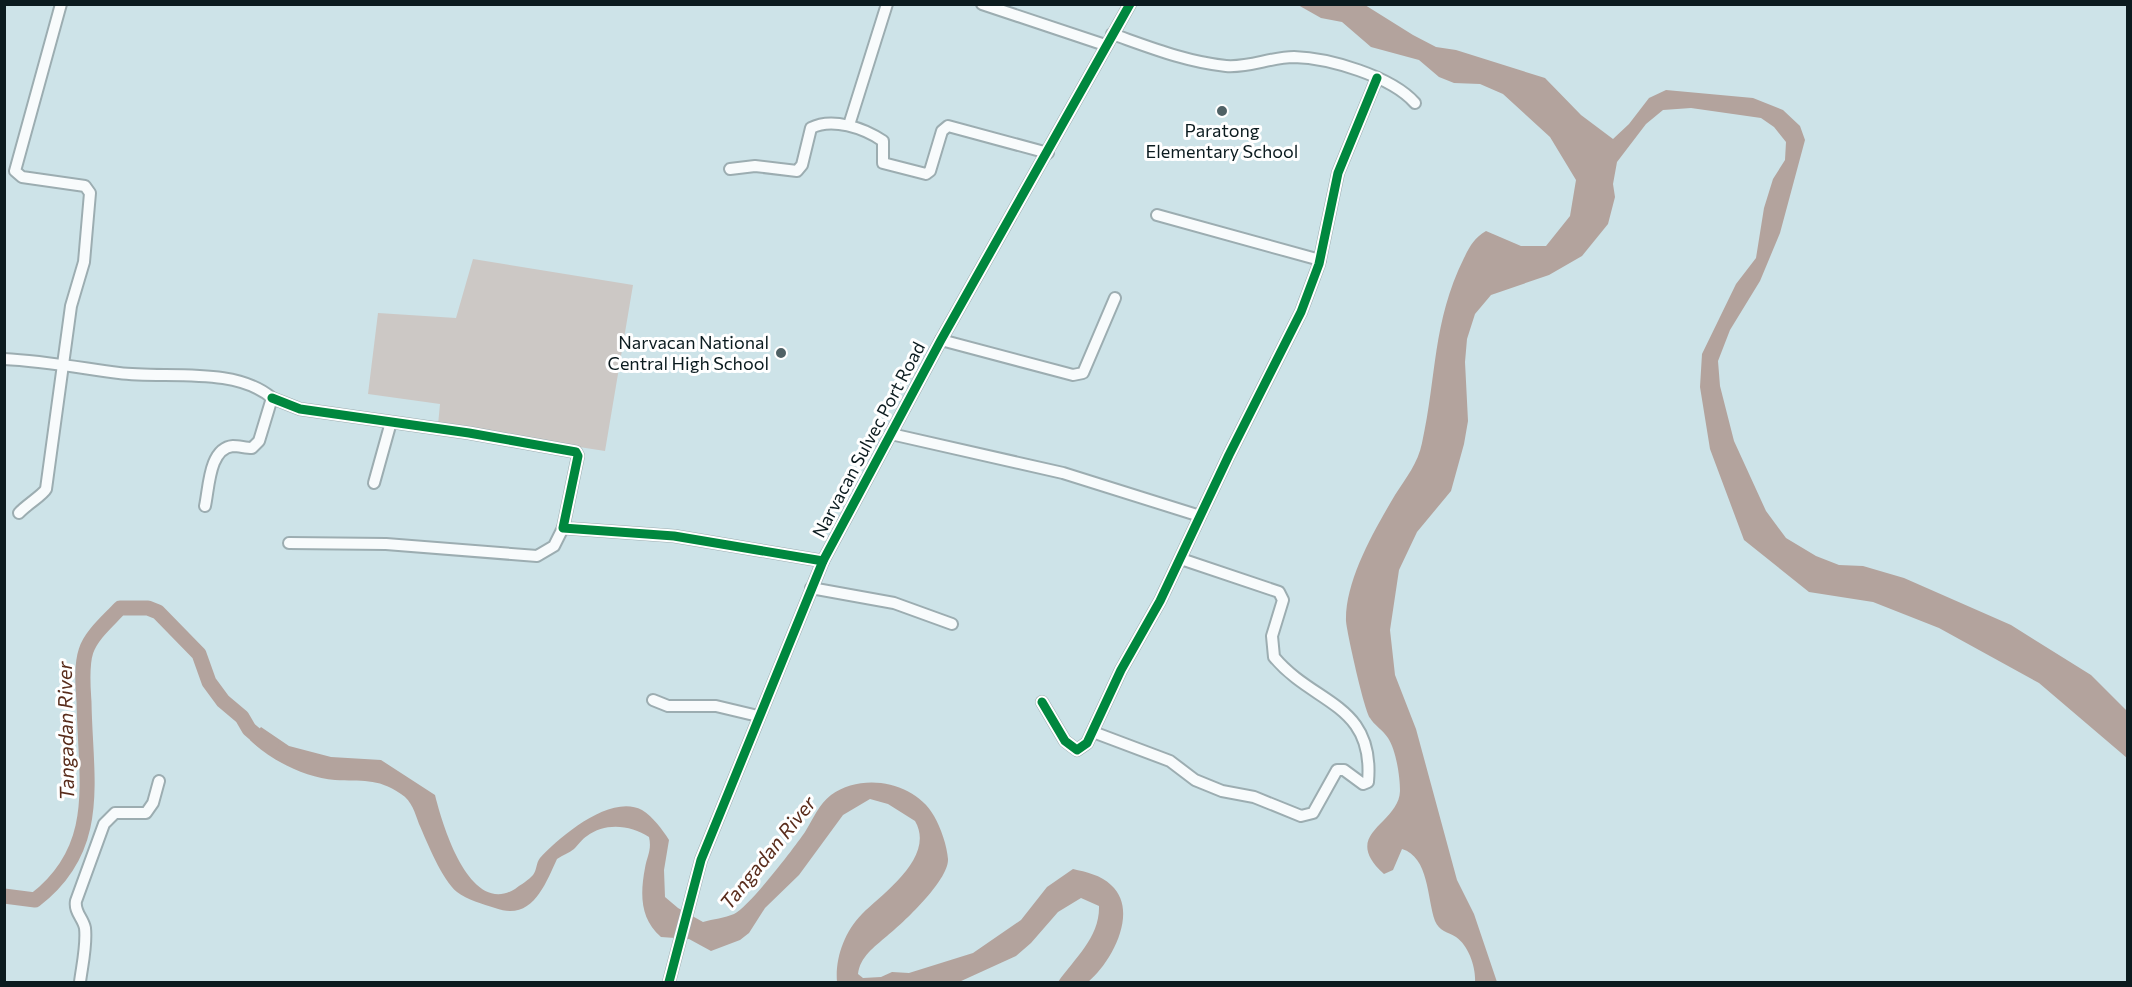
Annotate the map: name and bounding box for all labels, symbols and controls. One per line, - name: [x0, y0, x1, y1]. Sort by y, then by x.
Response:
- marker: Paratong Elementary School: [1215, 104, 1229, 118]
- place label: Paratong Elementary School: [1146, 119, 1298, 162]
- place label: Narvacan National Central High School: [608, 331, 769, 374]
- street label: Narvacan Sulvec Port Road: [807, 338, 929, 541]
- marker: Narvacan National Central High School: [774, 346, 788, 360]
- water label: Tangadan River: [52, 661, 78, 801]
- water label: Tangadan River: [714, 790, 821, 914]

